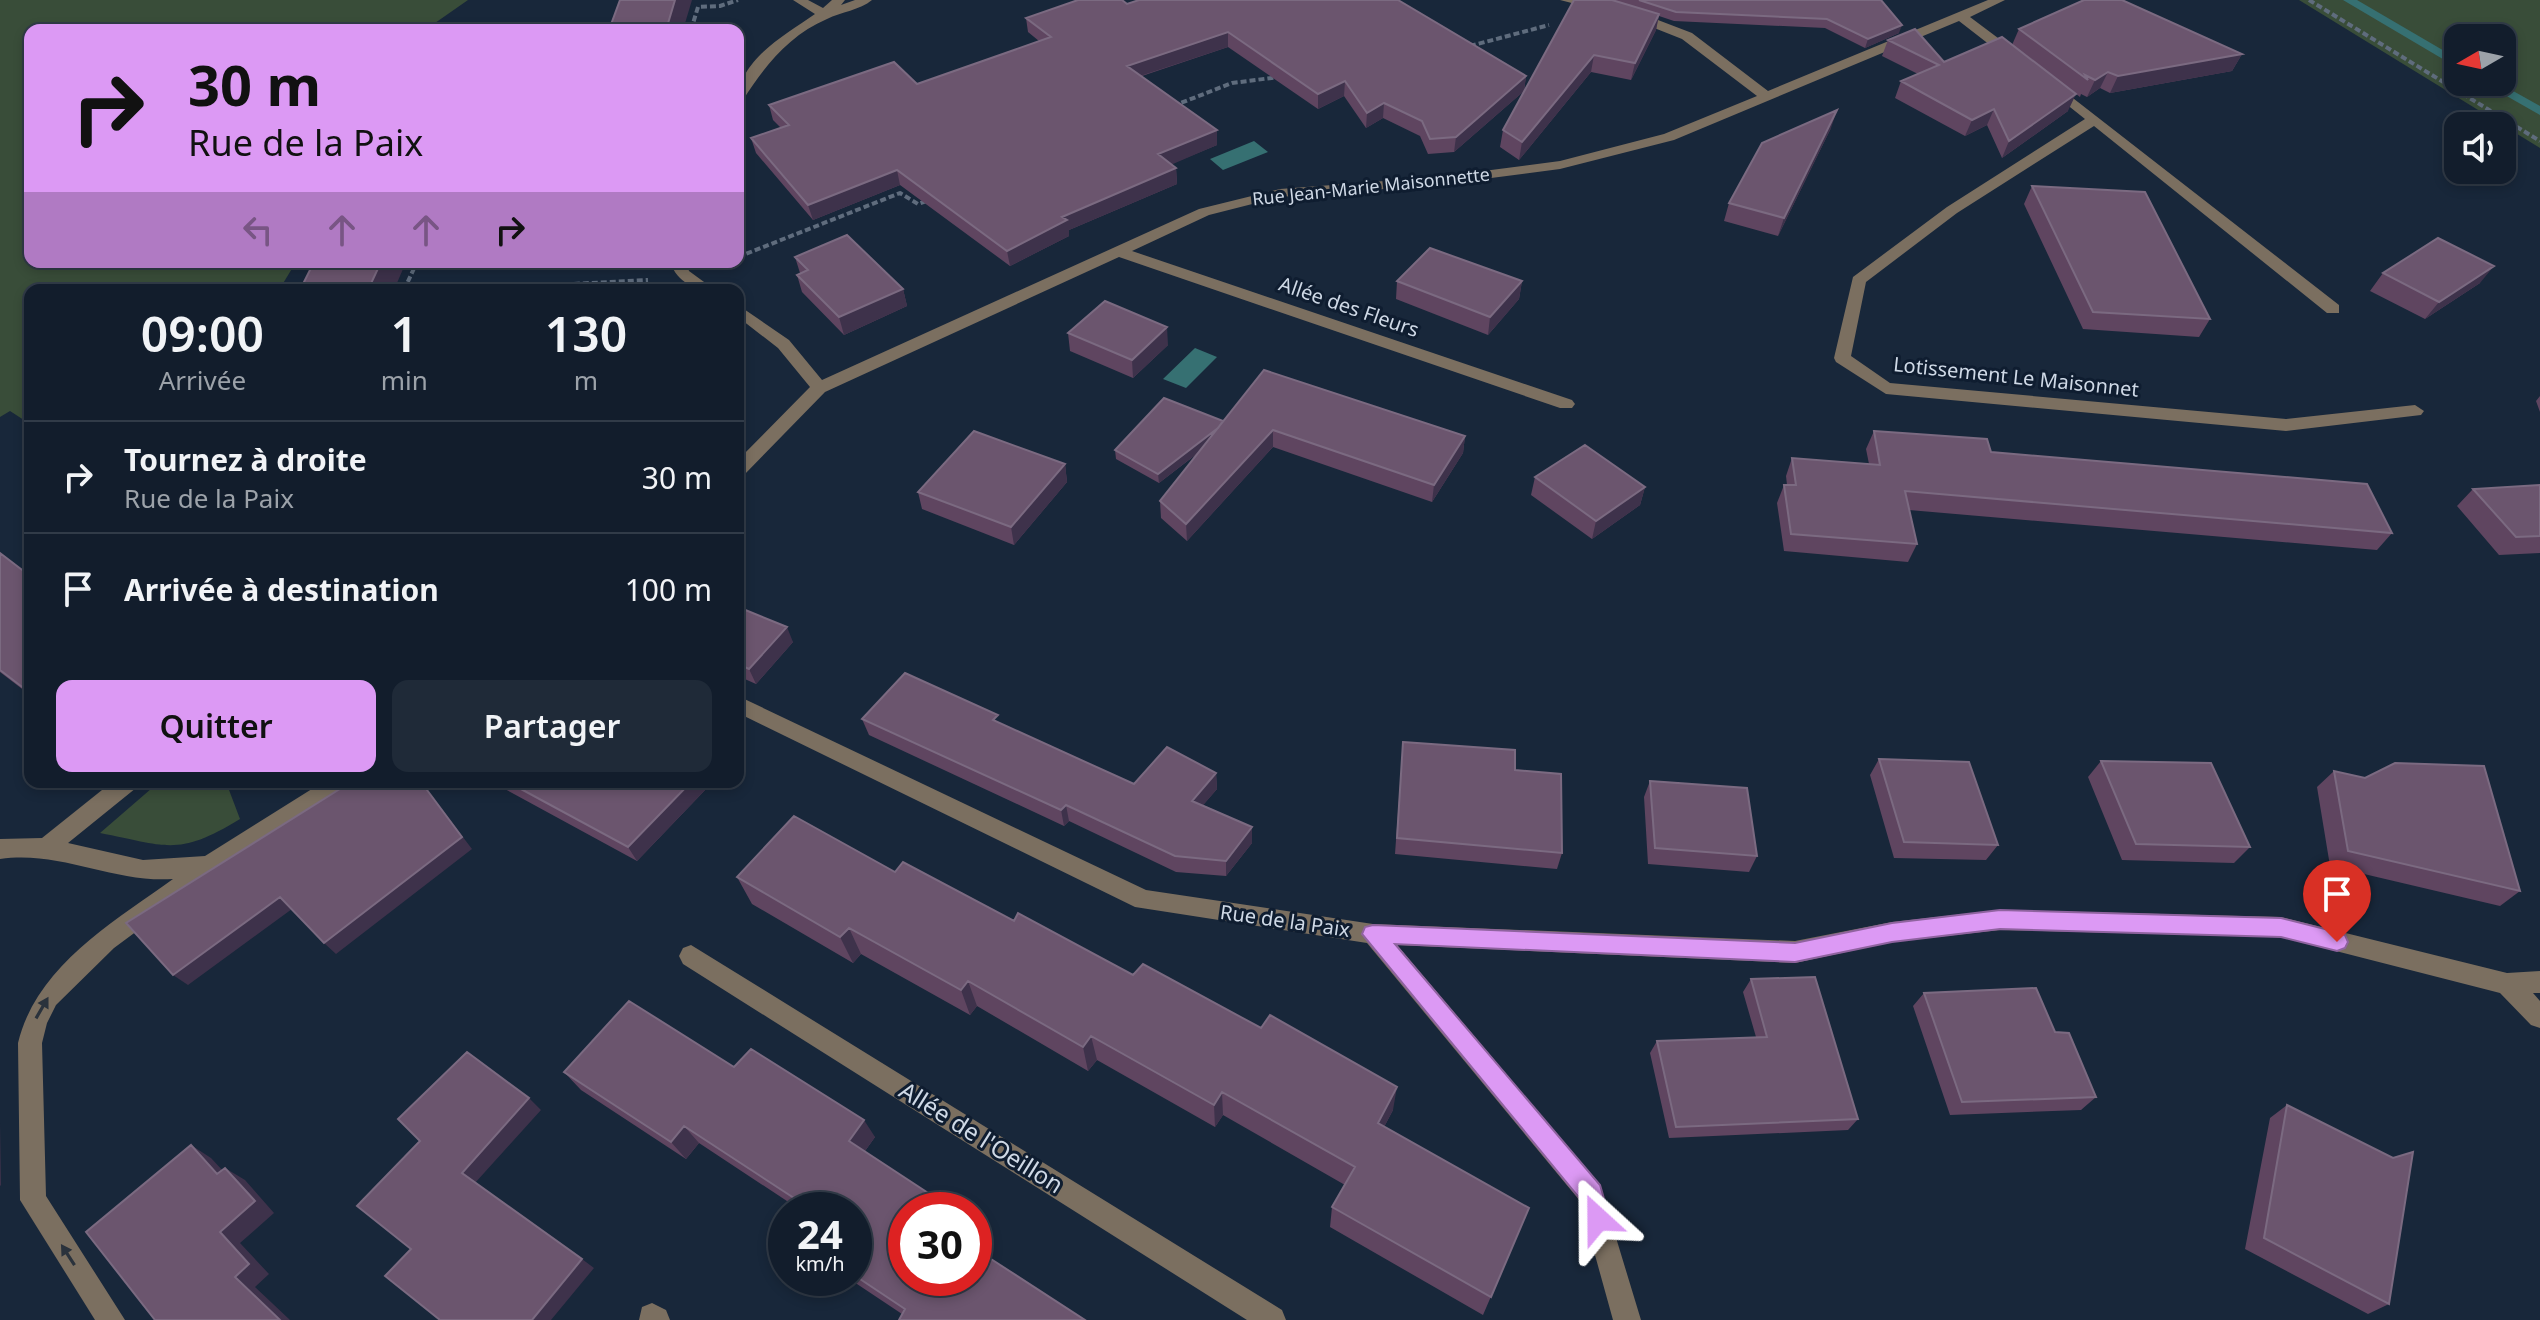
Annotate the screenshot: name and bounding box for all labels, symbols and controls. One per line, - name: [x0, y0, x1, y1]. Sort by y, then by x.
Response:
- north arrow: [2444, 24, 2516, 96]
- map controls: [2444, 24, 2516, 184]
- text: 30 m: [188, 46, 321, 122]
- icon: right: [56, 56, 160, 160]
- button: sound: [2444, 112, 2516, 184]
- text: Rue de la Paix: [188, 118, 423, 167]
- street label: Rue Jean-Marie Maisonnette: [1251, 162, 1491, 210]
- icon: left: [236, 208, 280, 252]
- icon: ahead: [320, 208, 364, 252]
- icon: ahead: [404, 208, 448, 252]
- icon: right: [488, 208, 532, 252]
- street label: Allée des Fleurs: [1276, 270, 1423, 343]
- text: 09:00: [141, 301, 264, 366]
- text: 1: [391, 301, 418, 366]
- text: 130: [545, 301, 627, 366]
- street label: Lotissement Le Maisonnet: [1892, 350, 2140, 403]
- text: Arrivée: [159, 362, 246, 398]
- text: min: [381, 362, 428, 398]
- text: m: [574, 362, 598, 398]
- text: Tournez à droite: [124, 439, 367, 480]
- icon: right: [56, 455, 100, 499]
- text: 30 m: [642, 457, 712, 498]
- text: Rue de la Paix: [124, 480, 294, 516]
- icon: arrive: [56, 567, 100, 611]
- text: Arrivée à destination: [124, 569, 439, 610]
- text: 100 m: [625, 569, 712, 610]
- button: Quitter: [56, 680, 376, 772]
- button: Partager: [392, 680, 712, 772]
- pin: [2303, 860, 2371, 942]
- icon: arrive: [2315, 872, 2359, 916]
- street label: Rue de la Paix: [1218, 898, 1352, 943]
- one-way arrow: [35, 997, 49, 1019]
- street label: Allée de l'Oeillon: [894, 1073, 1070, 1200]
- position arrow: [1556, 1177, 1640, 1261]
- speed limit sign: 30: [888, 1192, 992, 1296]
- text: 24: [797, 1206, 843, 1261]
- one-way arrow: [62, 1244, 76, 1266]
- text: km/h: [795, 1250, 845, 1277]

